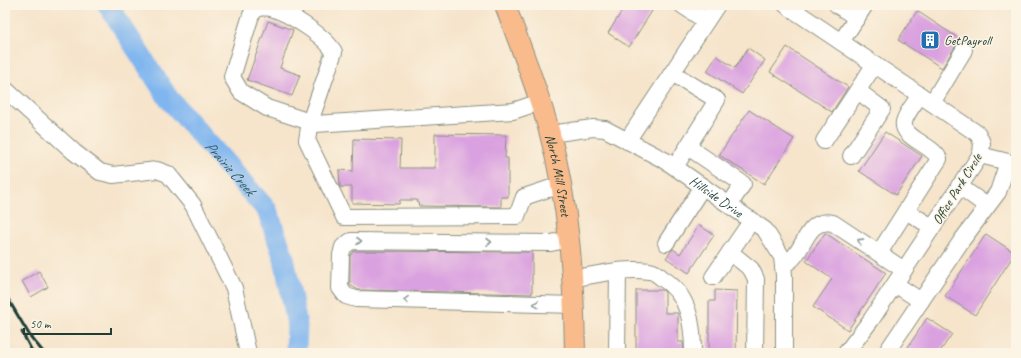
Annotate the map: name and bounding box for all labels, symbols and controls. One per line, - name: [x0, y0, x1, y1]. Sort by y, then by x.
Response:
- building icon: GetPayroll: [919, 29, 941, 51]
- place label: GetPayroll: [944, 32, 994, 49]
- street label: North Mill Street: [542, 132, 575, 219]
- water label: Prairie Creek: [201, 137, 261, 201]
- street label: Office Park Circle: [929, 149, 986, 228]
- street label: Hillside Drive: [687, 172, 748, 222]
- one-way arrow: [356, 237, 362, 245]
- one-way arrow: [486, 238, 492, 246]
- one-way arrow: [857, 238, 864, 246]
- one-way arrow: [403, 296, 409, 305]
- one-way arrow: [533, 300, 539, 308]
- scale bar: [24, 310, 111, 336]
- text: 50 m: [30, 316, 52, 332]

